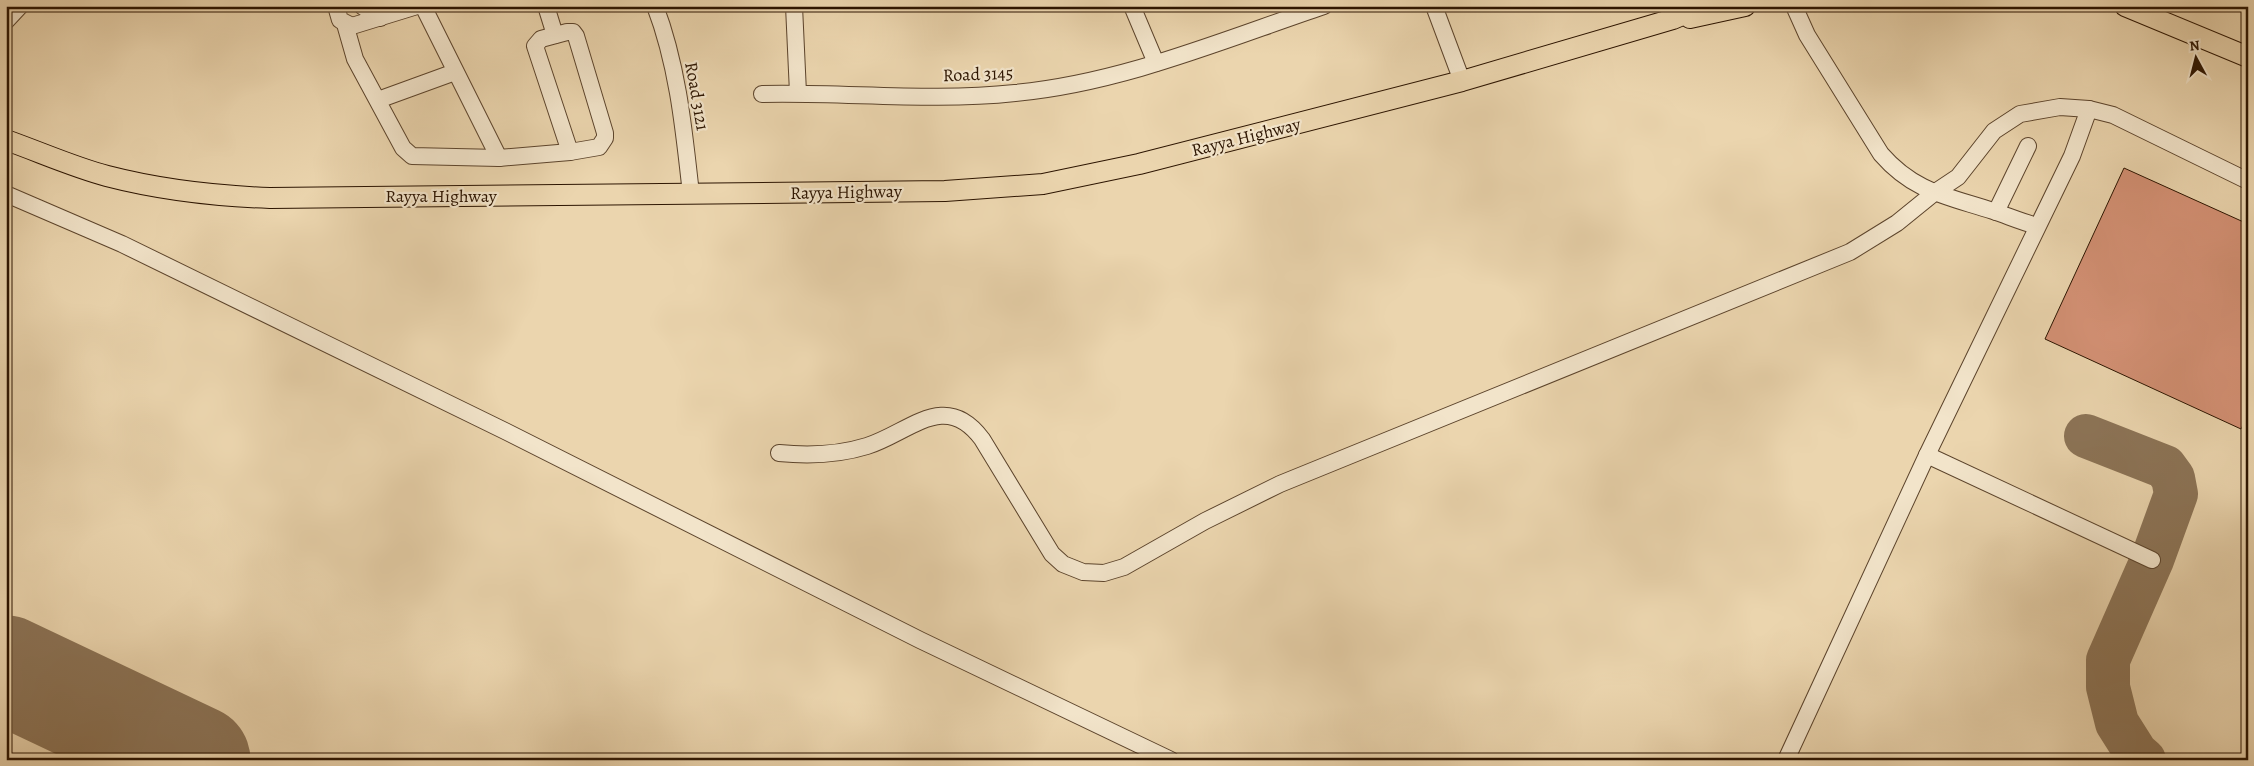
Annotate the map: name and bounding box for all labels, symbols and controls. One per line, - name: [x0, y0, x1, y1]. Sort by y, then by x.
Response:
- north arrow: [2172, 32, 2222, 82]
- text: N: [2188, 36, 2201, 56]
- street label: Road 3121: [679, 60, 715, 132]
- street label: Road 3145: [942, 61, 1014, 87]
- street label: Rayya Highway: [1189, 112, 1304, 162]
- street label: Rayya Highway: [790, 179, 903, 205]
- street label: Rayya Highway: [385, 184, 498, 208]

